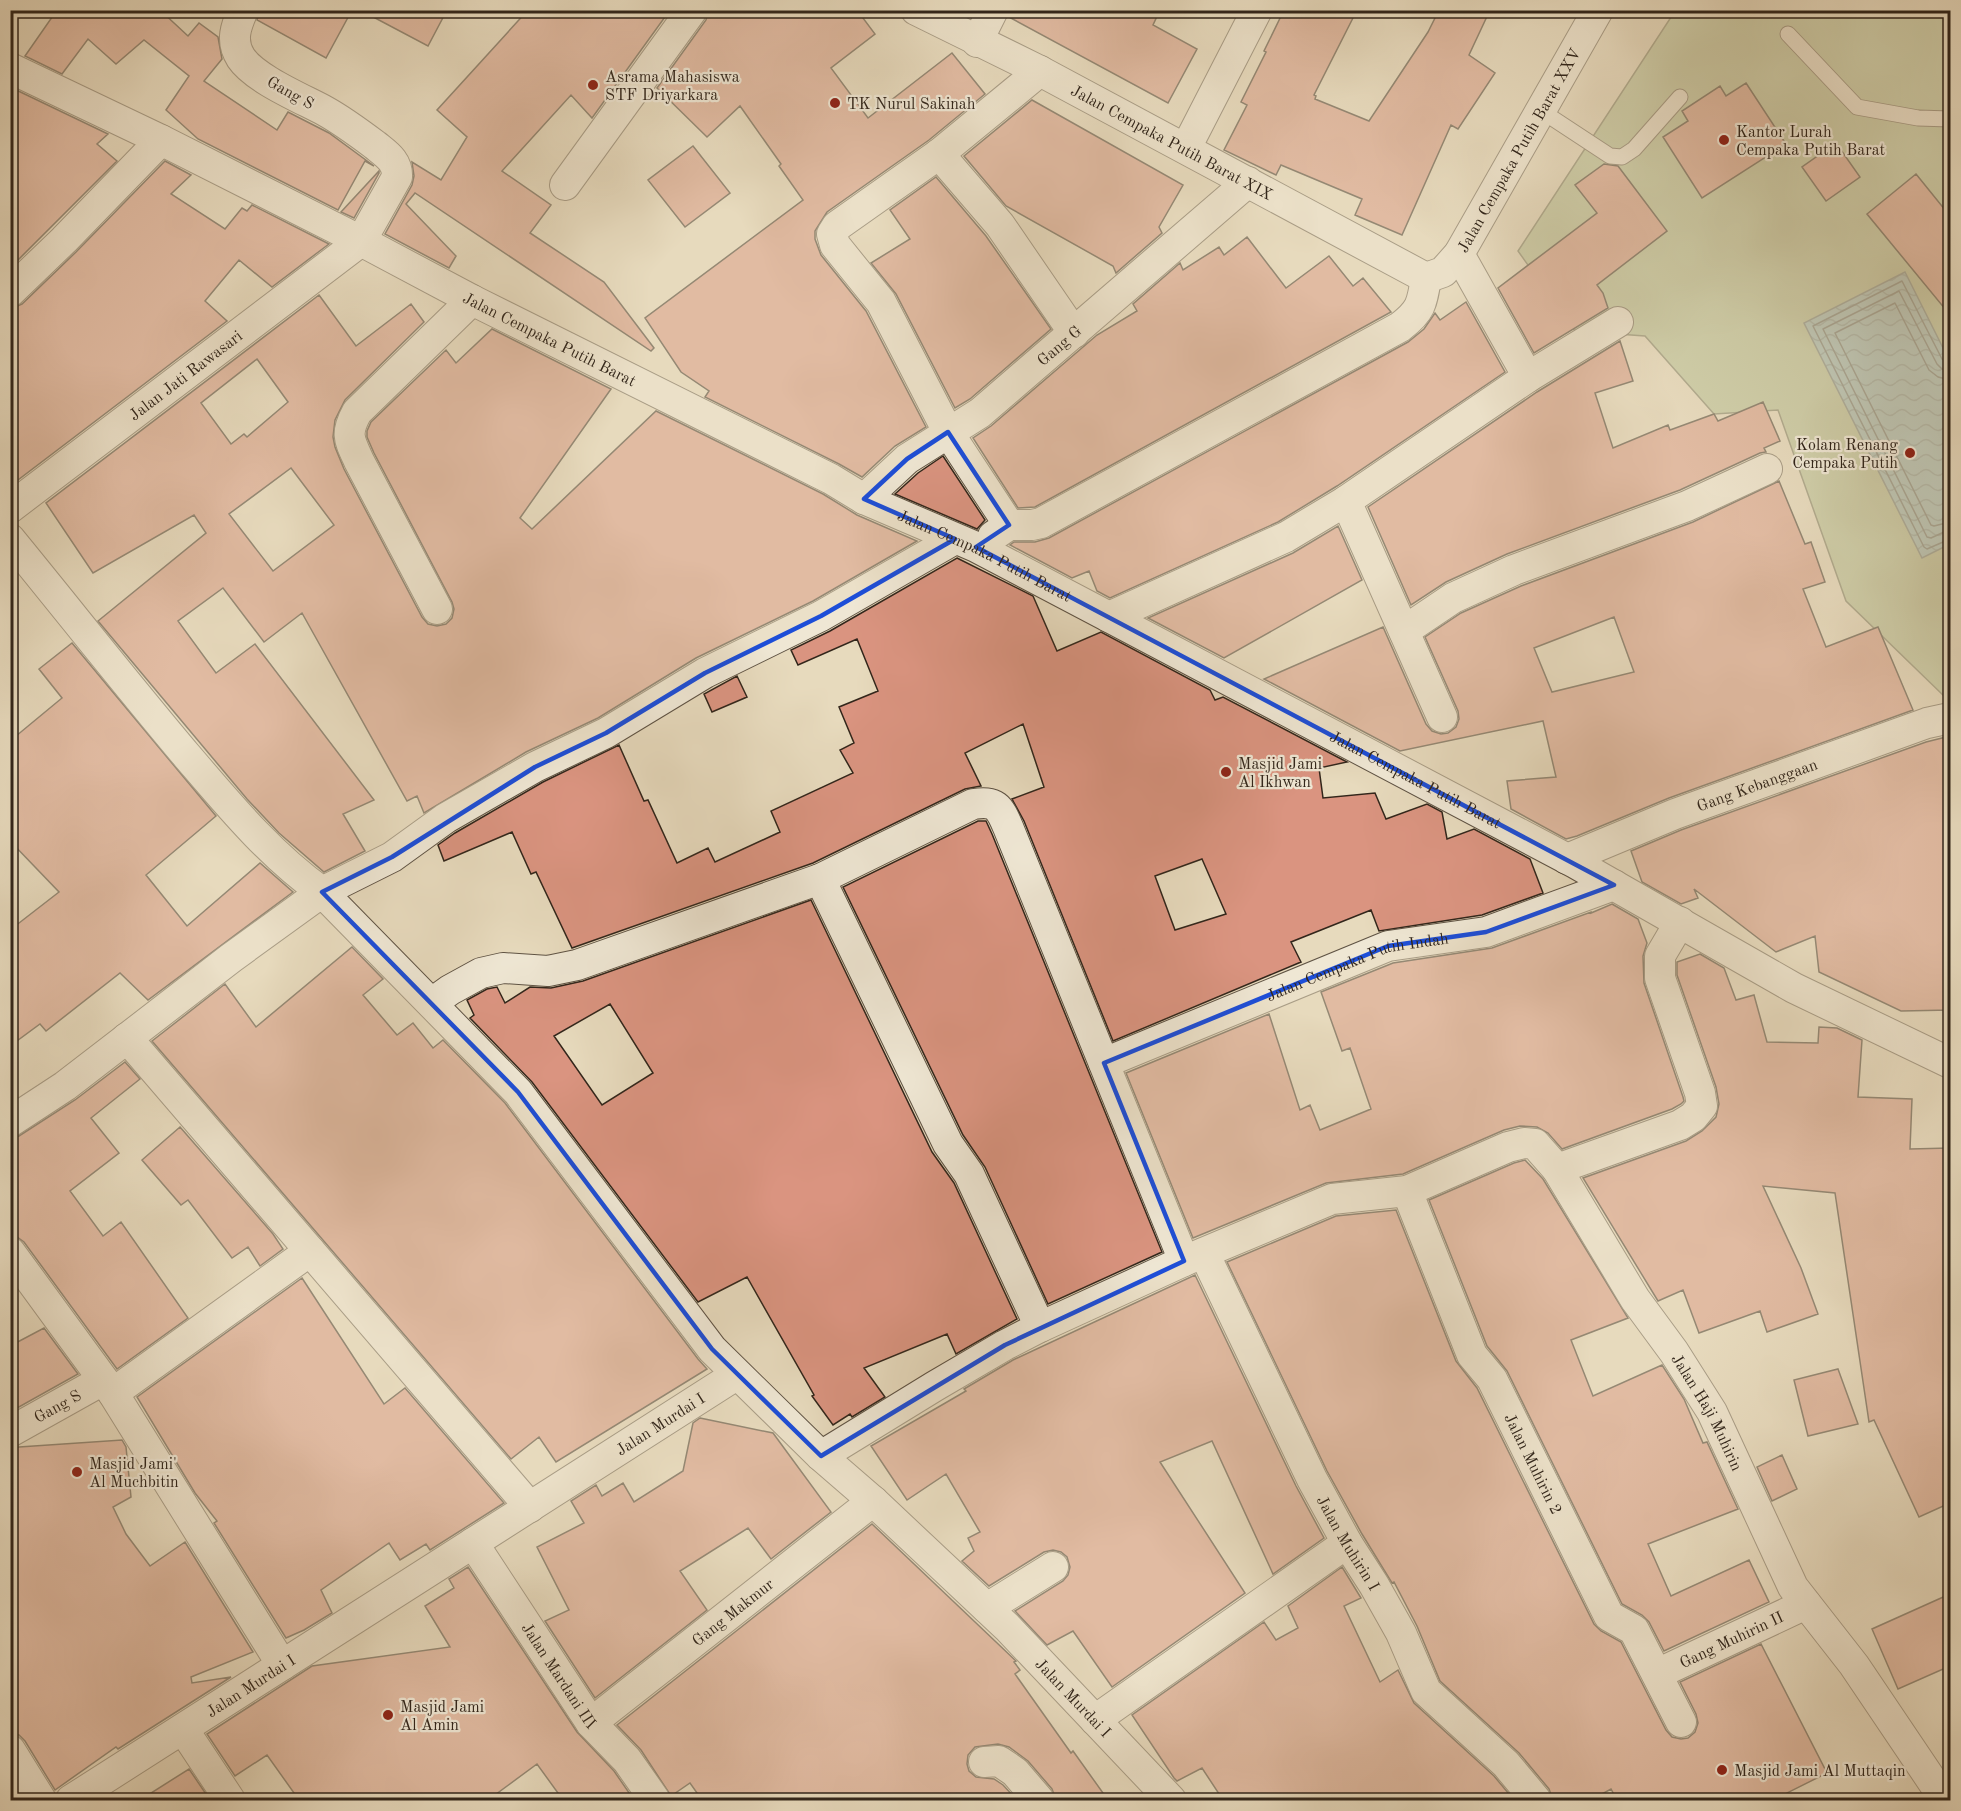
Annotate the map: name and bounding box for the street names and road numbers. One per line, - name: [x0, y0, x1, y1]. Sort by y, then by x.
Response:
- street label: Jalan Cempaka Putih Barat XXV: [1456, 46, 1584, 256]
- street label: Gang S: [264, 74, 316, 113]
- street label: Jalan Cempaka Putih Barat XIX: [1068, 83, 1274, 204]
- street label: Jalan Cempaka Putih Barat: [460, 291, 638, 391]
- street label: Gang G: [1035, 323, 1086, 370]
- street label: Jalan Jati Rawasari: [127, 328, 246, 424]
- street label: Jalan Cempaka Putih Barat: [895, 508, 1074, 606]
- street label: Jalan Cempaka Putih Barat: [1327, 729, 1504, 833]
- street label: Gang Kebanggaan: [1695, 757, 1820, 815]
- street label: Jalan Cempaka Putih Indah: [1264, 931, 1450, 1005]
- street label: Jalan Haji Muhirin: [1667, 1352, 1744, 1474]
- street label: Gang S: [32, 1388, 84, 1427]
- street label: Jalan Murdai I: [614, 1391, 708, 1459]
- street label: Jalan Muhirin 2: [1500, 1412, 1564, 1517]
- street label: Jalan Muhirin I: [1313, 1494, 1381, 1594]
- street label: Gang Makmur: [690, 1576, 778, 1650]
- street label: Gang Muhirin II: [1678, 1610, 1787, 1672]
- street label: Jalan Mardani III: [518, 1621, 598, 1733]
- street label: Jalan Murdai I: [204, 1653, 299, 1721]
- street label: Jalan Murdai I: [1031, 1656, 1113, 1741]

